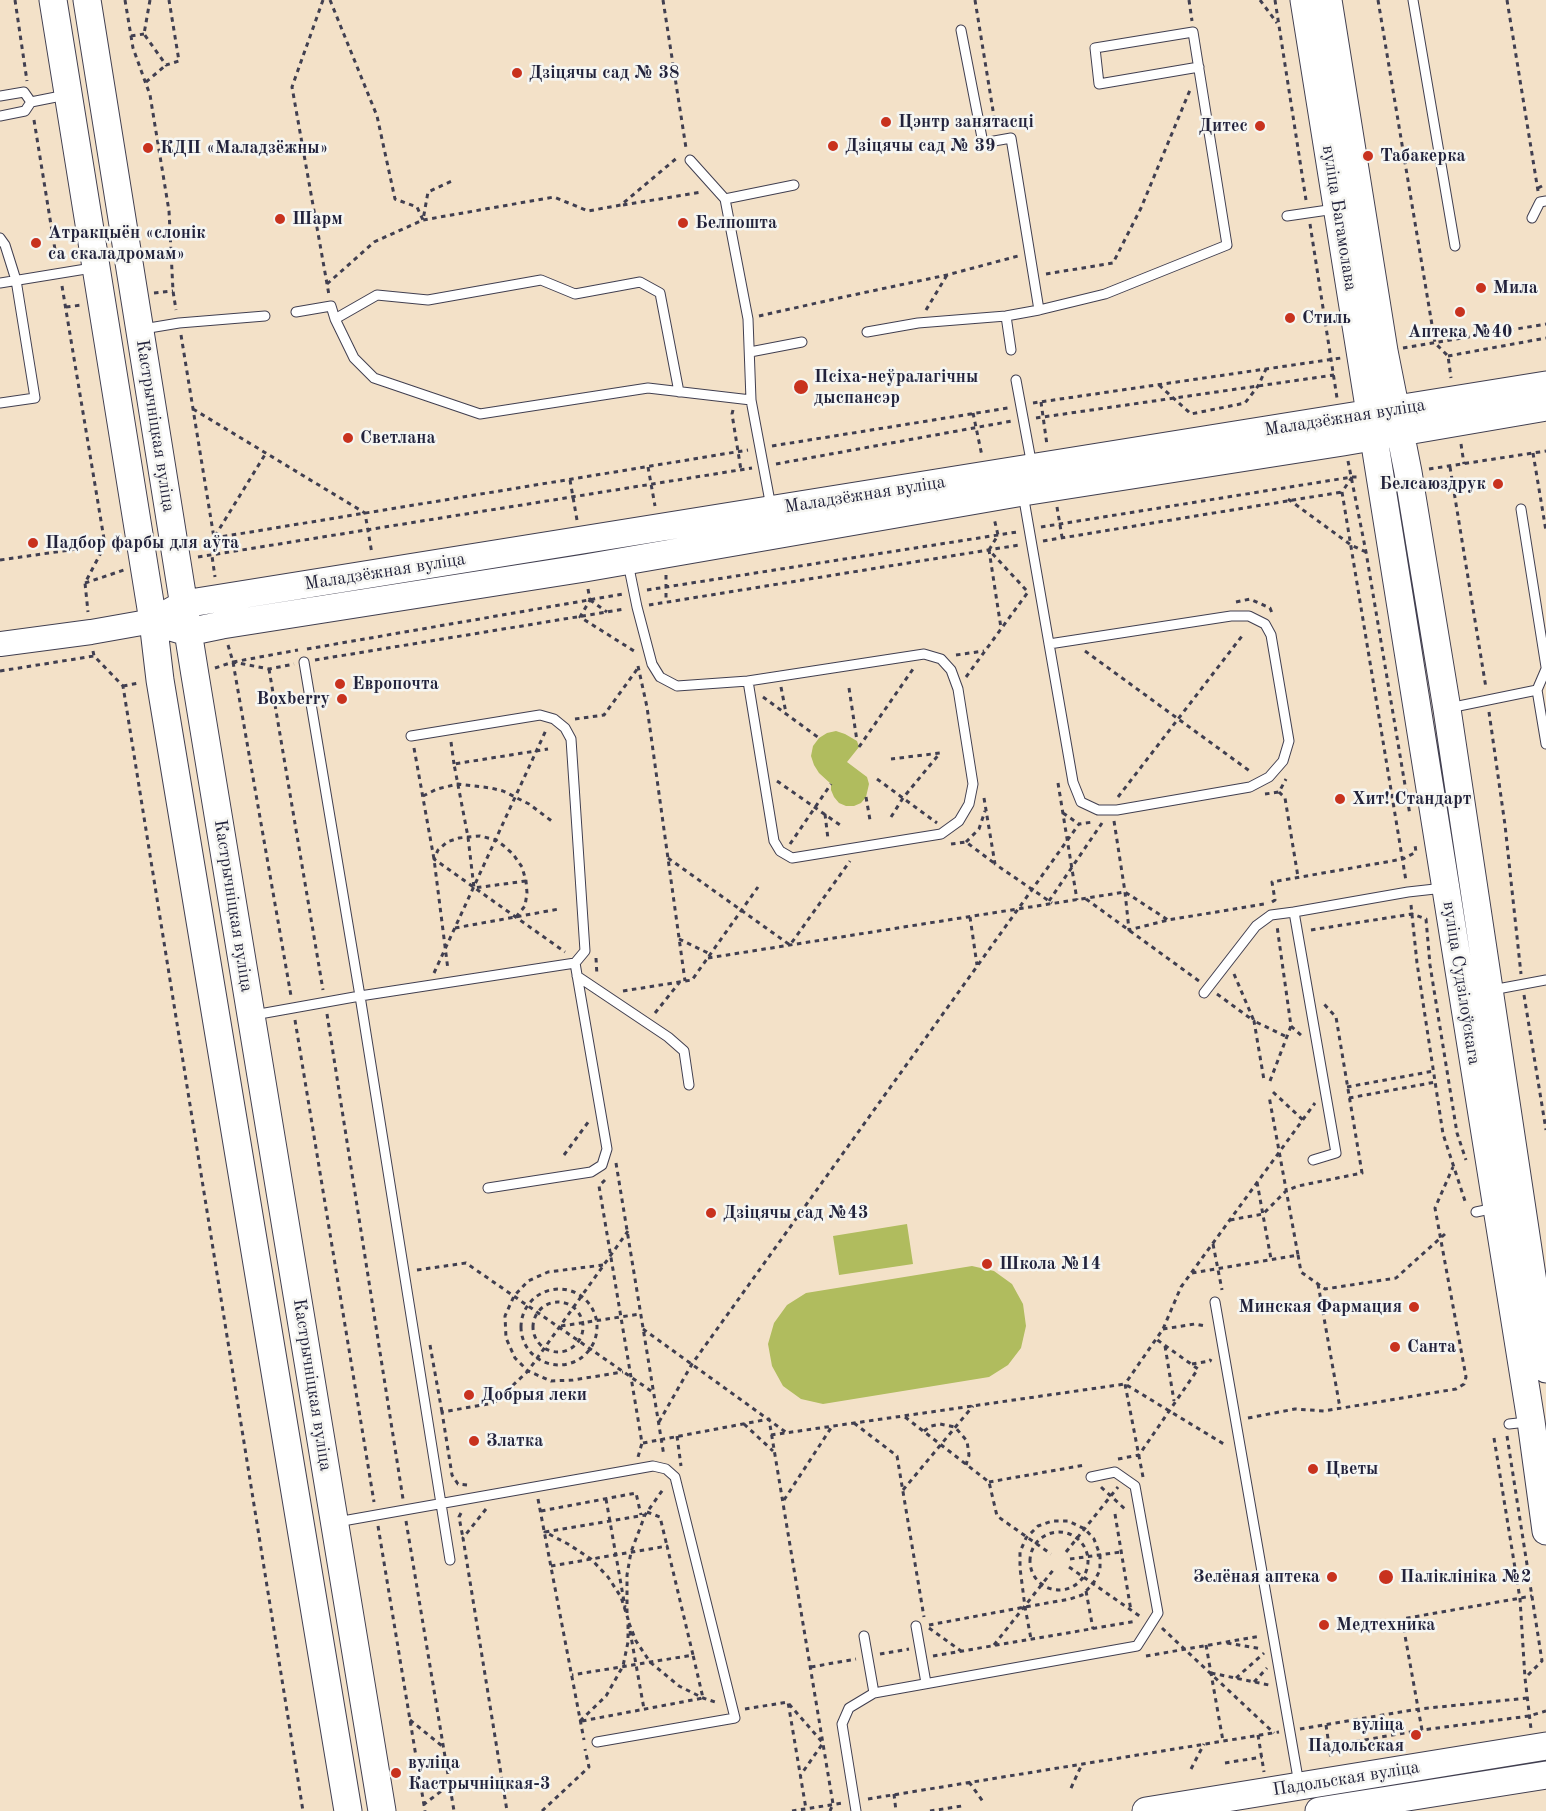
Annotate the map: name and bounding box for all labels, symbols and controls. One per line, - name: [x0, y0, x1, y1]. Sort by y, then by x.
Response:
- place label: Дзіцячы сад № 38: [529, 62, 679, 84]
- marker: Дзіцячы сад № 38: [510, 66, 524, 80]
- place label: Цэнтр занятасці: [898, 111, 1034, 133]
- marker: Цэнтр занятасці: [879, 115, 893, 129]
- place label: Дитес: [1199, 115, 1248, 137]
- marker: Дитес: [1253, 119, 1267, 133]
- place label: Дзіцячы сад № 39: [845, 135, 995, 157]
- place label: КДП «Маладзёжны»: [160, 137, 328, 159]
- marker: Дзіцячы сад № 39: [826, 139, 840, 153]
- marker: КДП «Маладзёжны»: [141, 141, 155, 155]
- street label: вуліца Багамолава: [1317, 143, 1361, 293]
- place label: Табакерка: [1380, 145, 1466, 167]
- marker: Табакерка: [1361, 149, 1375, 163]
- place label: Шарм: [292, 208, 343, 230]
- marker: Шарм: [273, 212, 287, 226]
- place label: Белпошта: [695, 212, 777, 234]
- marker: Белпошта: [676, 216, 690, 230]
- place label: Атракцыён «слонік са скаладромам»: [48, 222, 206, 264]
- marker: Атракцыён «слонік са скаладромам»: [29, 236, 43, 250]
- place label: Мила: [1493, 277, 1538, 299]
- marker: Мила: [1474, 281, 1488, 295]
- marker: Аптека №40: [1453, 305, 1467, 319]
- place label: Стиль: [1302, 307, 1351, 329]
- marker: Стиль: [1283, 311, 1297, 325]
- place label: Аптека №40: [1408, 321, 1512, 343]
- street label: Кастрычніцкая вуліца: [131, 338, 179, 514]
- place label: Псіха-неўралагічны дыспансэр: [814, 366, 978, 409]
- marker: Псіха-неўралагічны дыспансэр: [792, 378, 810, 396]
- street label: Маладзёжная вуліца: [1263, 395, 1427, 441]
- place label: Светлана: [360, 427, 436, 449]
- marker: Светлана: [341, 431, 355, 445]
- street label: Маладзёжная вуліца: [783, 472, 947, 518]
- place label: Белсаюздрук: [1379, 473, 1486, 495]
- marker: Белсаюздрук: [1491, 477, 1505, 491]
- place label: Падбор фарбы для аўта: [45, 532, 239, 554]
- marker: Падбор фарбы для аўта: [26, 536, 40, 550]
- street label: Маладзёжная вуліца: [303, 549, 467, 595]
- place label: Европочта: [352, 673, 439, 695]
- marker: Европочта: [333, 677, 347, 691]
- place label: Boxberry: [256, 688, 330, 710]
- marker: Boxberry: [335, 692, 349, 706]
- place label: Хит! Стандарт: [1352, 788, 1471, 810]
- marker: Хит! Стандарт: [1333, 792, 1347, 806]
- street label: Кастрычніцкая вуліца: [209, 818, 257, 994]
- street label: вуліца Судзілоўскага: [1437, 900, 1485, 1066]
- place label: Дзіцячы сад №43: [723, 1202, 868, 1224]
- marker: Дзіцячы сад №43: [704, 1206, 718, 1220]
- place label: Школа №14: [999, 1253, 1101, 1275]
- marker: Школа №14: [980, 1257, 994, 1271]
- place label: Минская Фармация: [1238, 1296, 1402, 1318]
- street label: Кастрычніцкая вуліца: [288, 1297, 336, 1473]
- marker: Минская Фармация: [1407, 1300, 1421, 1314]
- place label: Санта: [1407, 1336, 1456, 1358]
- marker: Санта: [1388, 1340, 1402, 1354]
- place label: Добрыя леки: [481, 1384, 587, 1406]
- marker: Добрыя леки: [462, 1388, 476, 1402]
- place label: Златка: [486, 1430, 543, 1452]
- marker: Златка: [467, 1434, 481, 1448]
- place label: Цветы: [1325, 1458, 1378, 1480]
- marker: Цветы: [1306, 1462, 1320, 1476]
- place label: Зелёная аптека: [1193, 1566, 1320, 1588]
- place label: Паліклініка №2: [1400, 1566, 1532, 1588]
- marker: Паліклініка №2: [1377, 1568, 1395, 1586]
- marker: Зелёная аптека: [1325, 1570, 1339, 1584]
- place label: Медтехника: [1336, 1614, 1436, 1636]
- marker: Медтехника: [1317, 1618, 1331, 1632]
- place label: вуліца Падольская: [1308, 1714, 1404, 1756]
- marker: вуліца Падольская: [1409, 1728, 1423, 1742]
- place label: вуліца Кастрычніцкая-3: [408, 1752, 550, 1794]
- street label: Падольская вуліца: [1271, 1757, 1421, 1801]
- marker: вуліца Кастрычніцкая-3: [389, 1766, 403, 1780]

